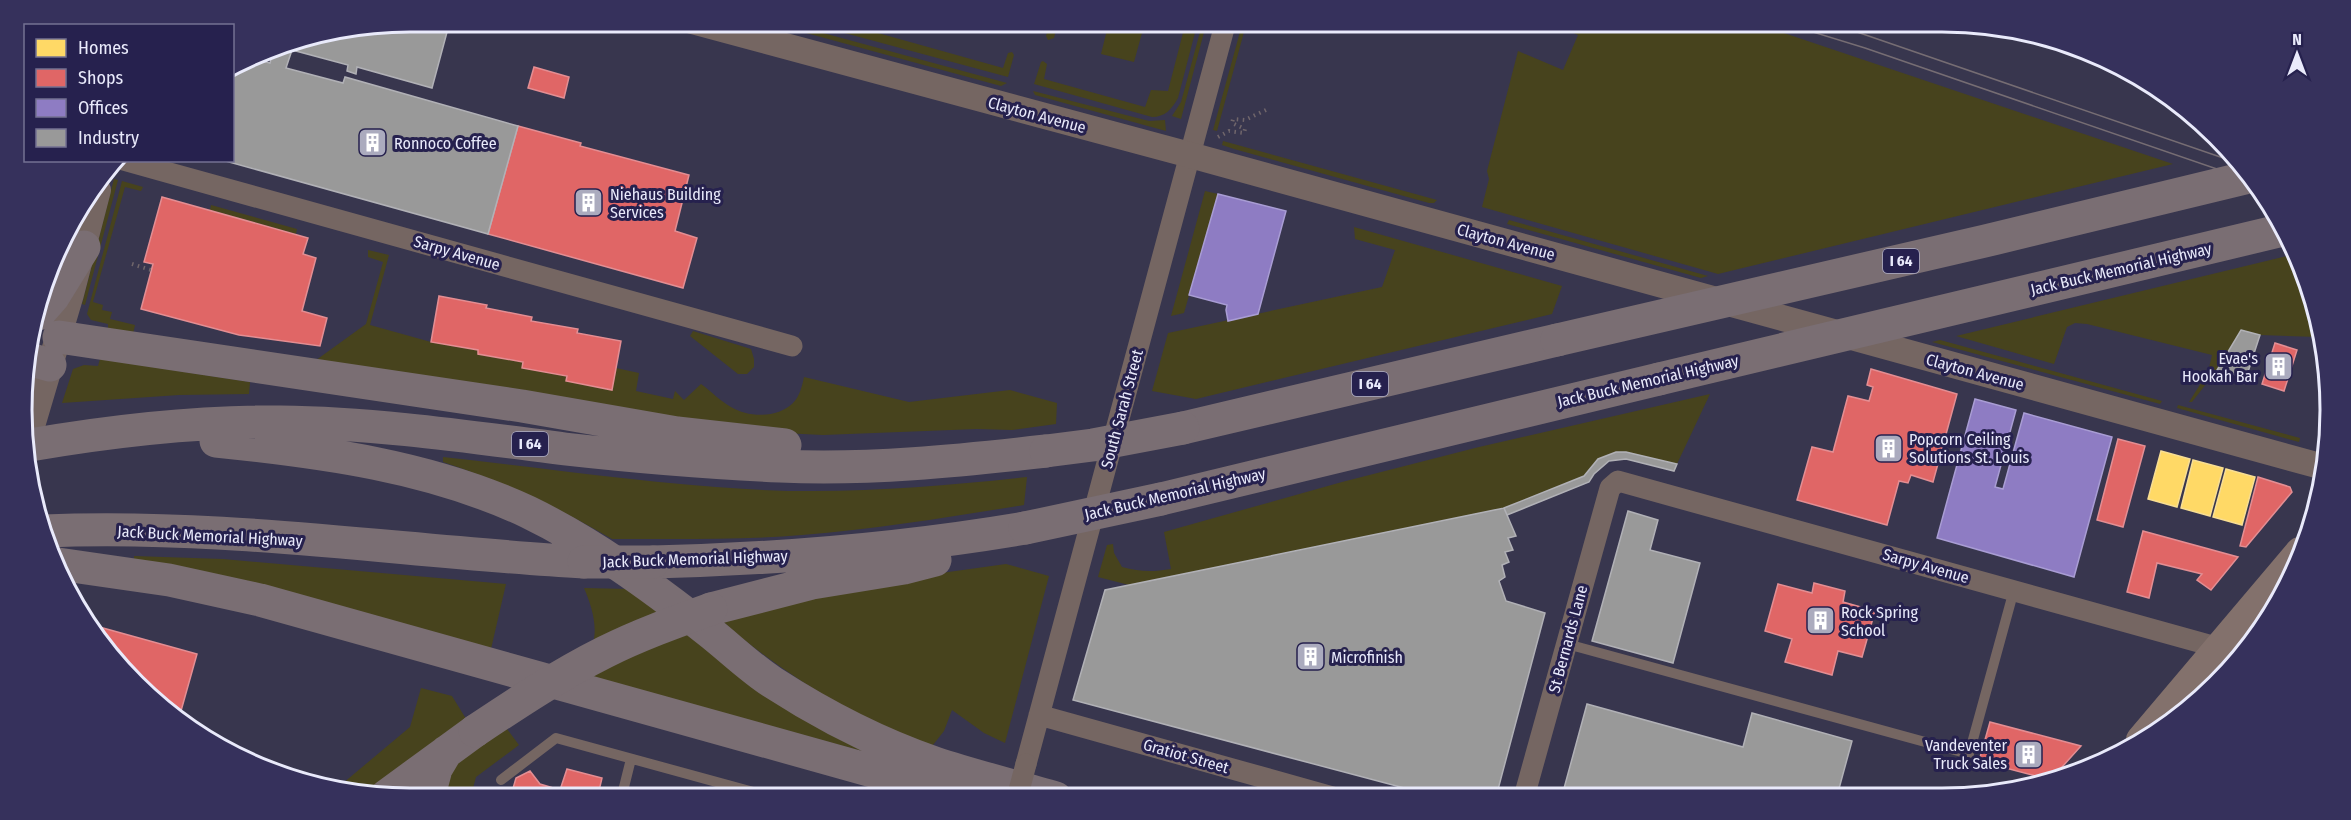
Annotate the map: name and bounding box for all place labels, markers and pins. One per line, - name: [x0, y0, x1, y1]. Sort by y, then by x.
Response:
- building icon: Ronnoco Coffee: [357, 127, 389, 159]
- place label: Ronnoco Coffee: [394, 134, 497, 153]
- place label: Niehaus Building Services: [610, 185, 721, 222]
- building icon: Niehaus Building Services: [573, 187, 605, 219]
- place label: Evae's Hookah Bar: [2182, 349, 2258, 386]
- building icon: Evae's Hookah Bar: [2263, 351, 2295, 383]
- place label: Popcorn Ceiling Solutions St. Louis: [1909, 430, 2030, 467]
- building icon: Popcorn Ceiling Solutions St. Louis: [1872, 432, 1904, 464]
- place label: Rock Spring School: [1841, 603, 1918, 640]
- building icon: Rock Spring School: [1804, 605, 1836, 637]
- building icon: Microfinish: [1294, 641, 1326, 673]
- place label: Microfinish: [1331, 648, 1403, 667]
- place label: Vandeventer Truck Sales: [1925, 736, 2007, 773]
- building icon: Vandeventer Truck Sales: [2012, 738, 2044, 770]

